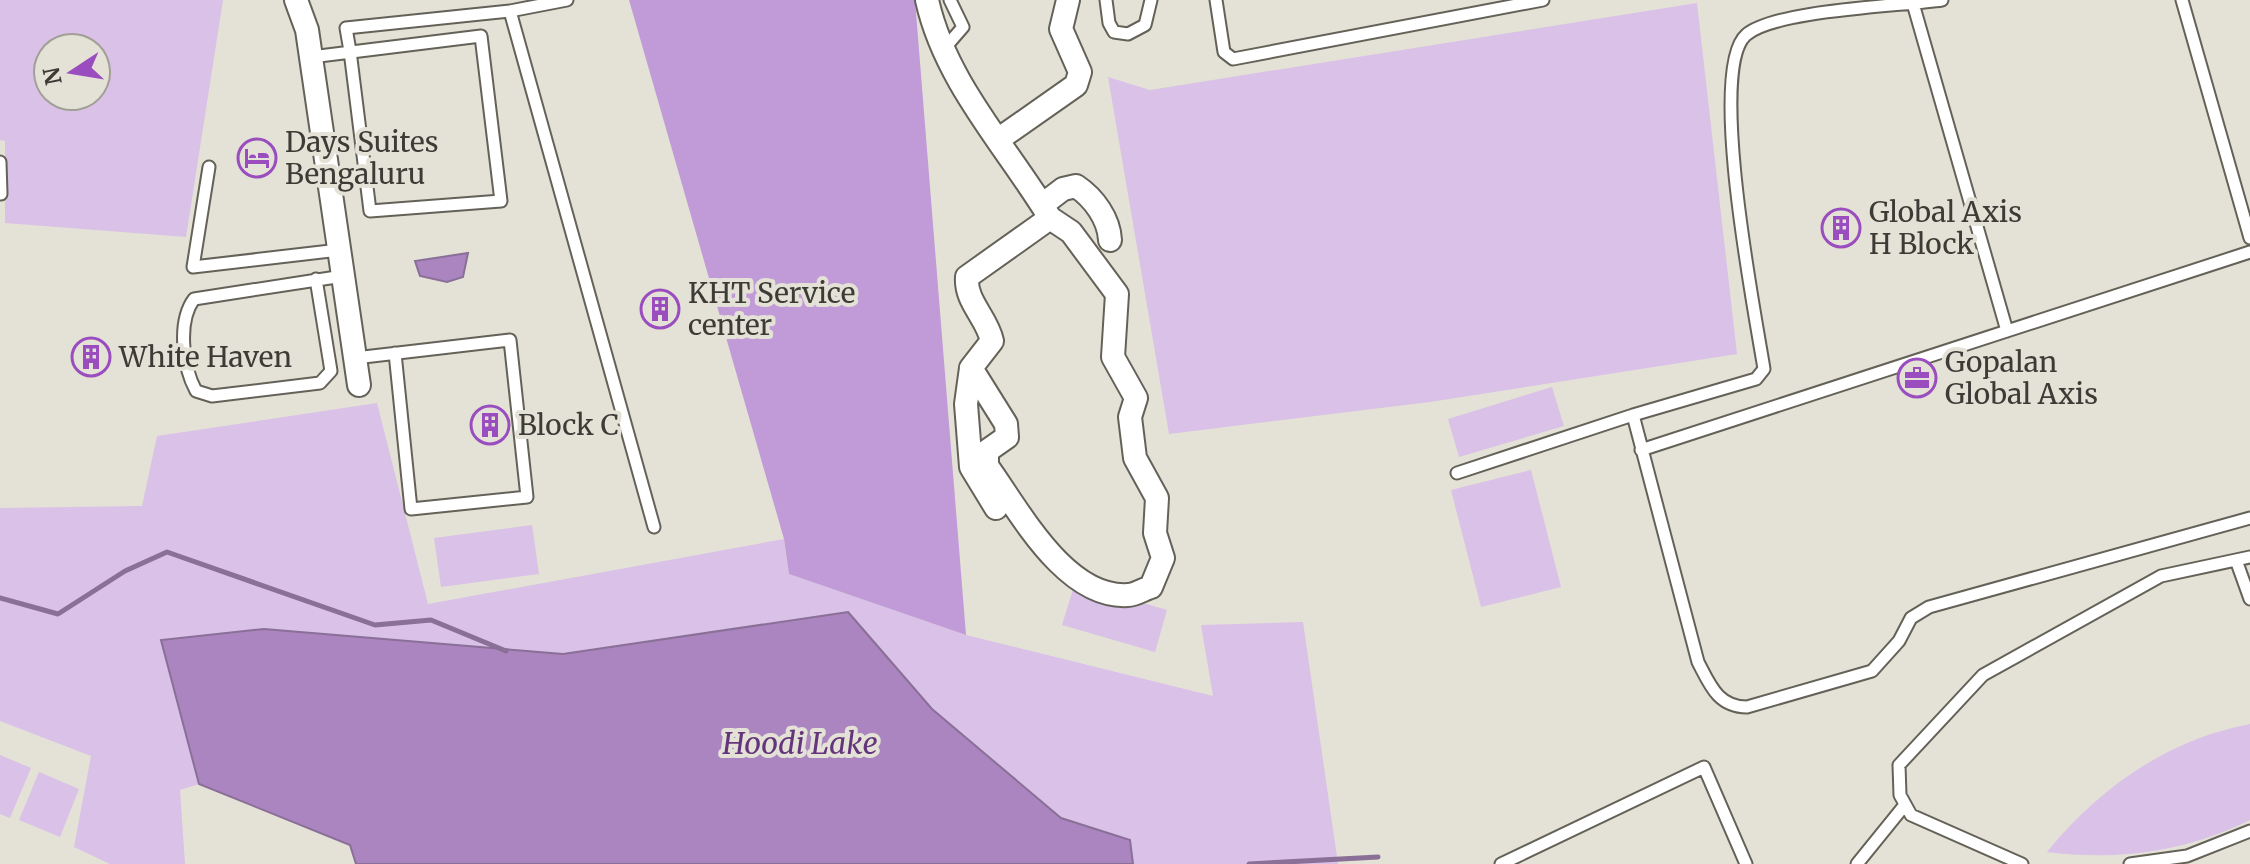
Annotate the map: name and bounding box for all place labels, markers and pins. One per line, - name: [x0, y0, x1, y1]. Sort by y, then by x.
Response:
- place label: Days Suites Bengaluru: [285, 124, 439, 192]
- hotel icon: Days Suites Bengaluru: [236, 137, 278, 179]
- place label: Global Axis H Block: [1869, 194, 2022, 262]
- building icon: Global Axis H Block: [1820, 207, 1862, 249]
- place label: KHT Service center: [688, 275, 855, 343]
- building icon: KHT Service center: [639, 288, 681, 330]
- building icon: White Haven: [70, 336, 112, 378]
- place label: White Haven: [118, 339, 292, 375]
- place label: Gopalan Global Axis: [1945, 344, 2098, 412]
- office icon: Gopalan Global Axis: [1896, 357, 1938, 399]
- building icon: Block C: [469, 404, 511, 446]
- place label: Block C: [518, 407, 619, 443]

